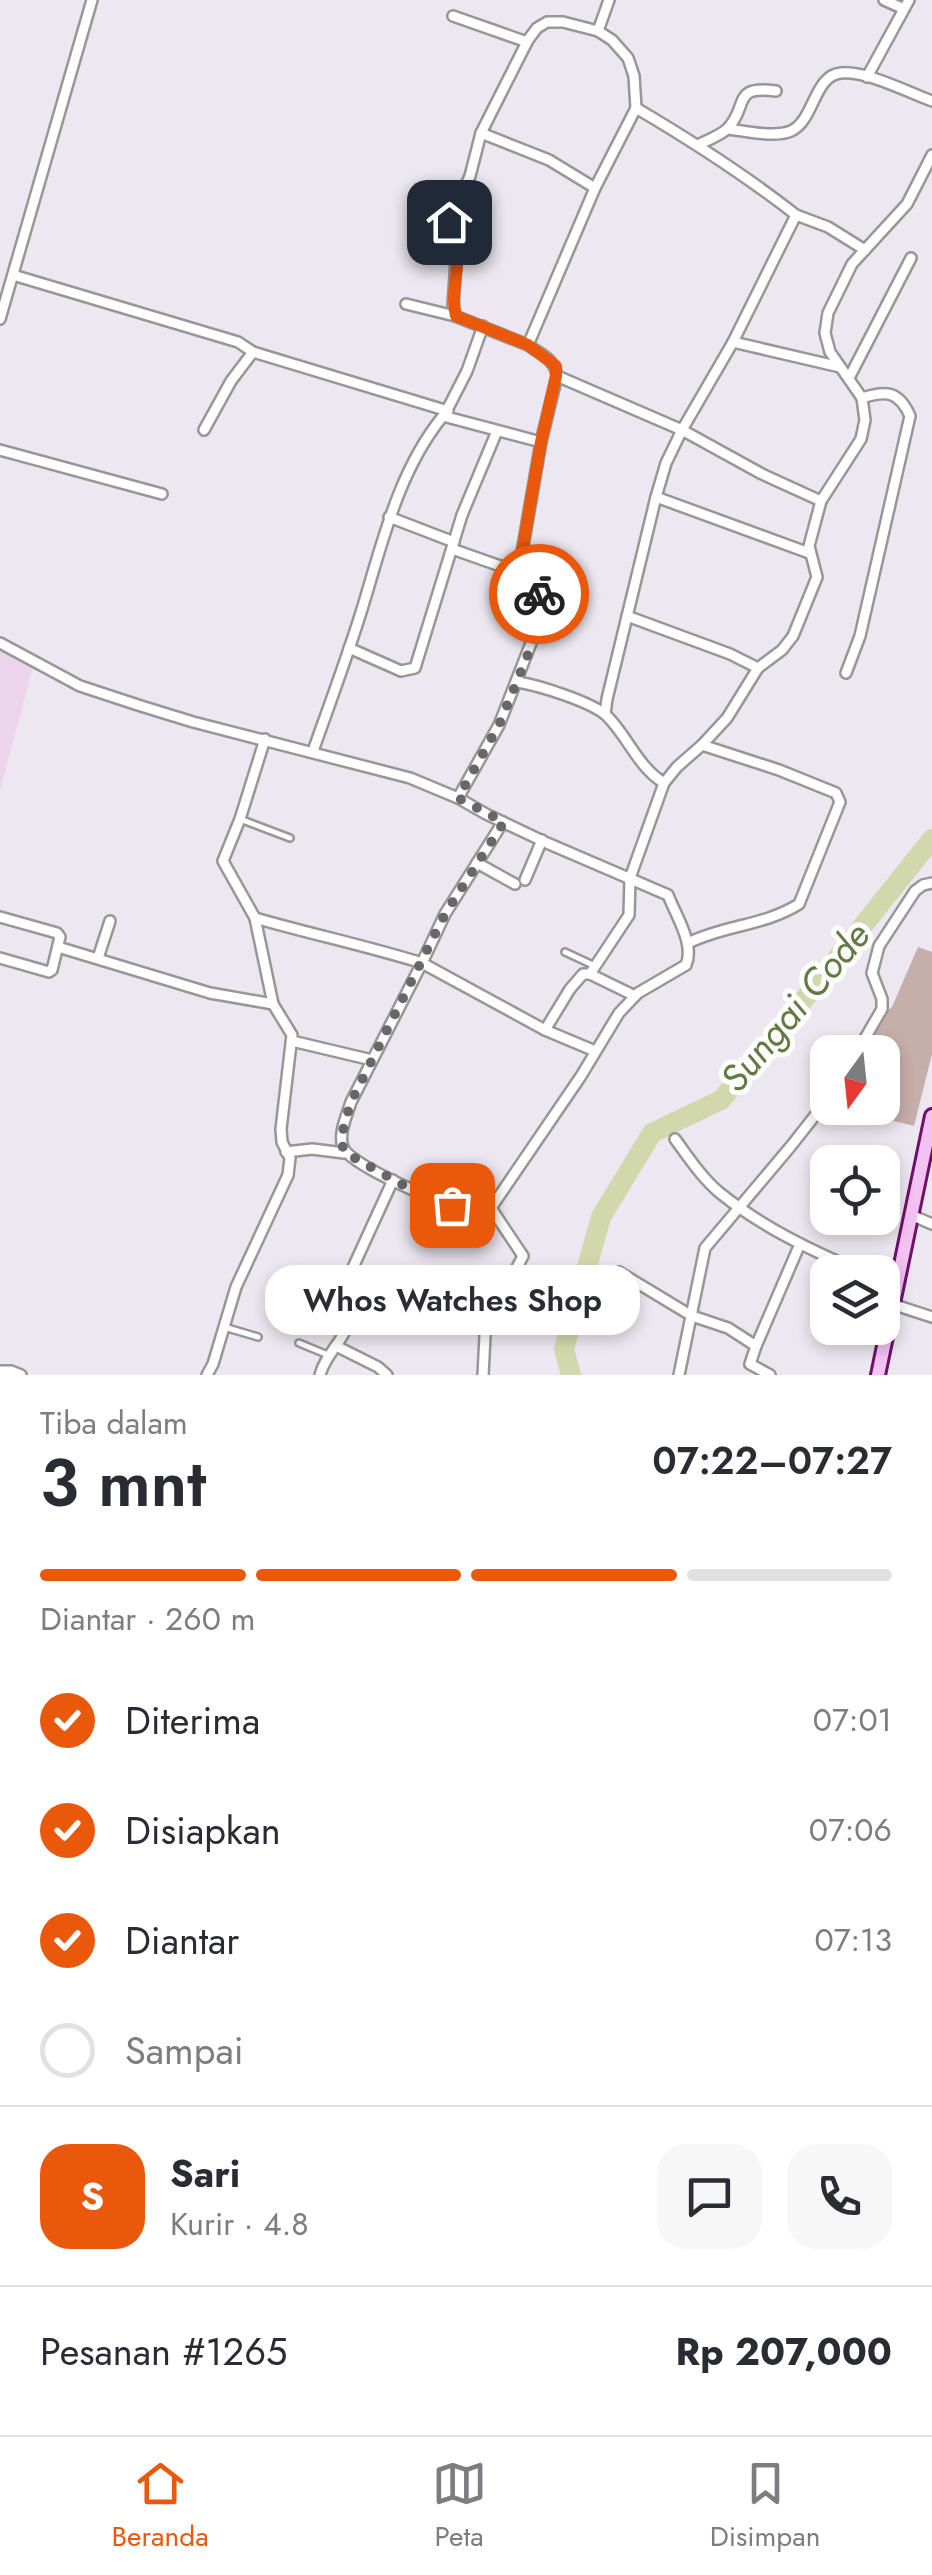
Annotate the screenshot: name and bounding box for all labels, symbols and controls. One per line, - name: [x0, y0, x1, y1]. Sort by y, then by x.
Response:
- pin: [407, 180, 492, 265]
- icon: home: [422, 195, 477, 250]
- courier: [489, 544, 589, 644]
- icon: bike: [512, 567, 567, 622]
- water label: Sungai Code: [707, 910, 882, 1104]
- north arrow: [810, 1035, 900, 1125]
- map controls: [810, 1035, 900, 1345]
- button: locate: [810, 1145, 900, 1235]
- pin: [410, 1163, 495, 1248]
- icon: bag: [425, 1178, 480, 1233]
- button: layers: [810, 1255, 900, 1345]
- callout: Whos Watches Shop: [264, 1265, 640, 1335]
- text: Whos Watches Shop: [303, 1277, 602, 1323]
- text: Tiba dalam: [40, 1400, 188, 1446]
- text: 07:22–07:27: [652, 1433, 892, 1488]
- text: 3 mnt: [40, 1436, 206, 1530]
- text: Diantar · 260 m: [40, 1596, 256, 1642]
- icon: check: [40, 1693, 95, 1748]
- text: Diterima: [125, 1693, 260, 1748]
- text: 07:01: [813, 1697, 892, 1743]
- icon: check: [40, 1803, 95, 1858]
- text: Disiapkan: [125, 1803, 281, 1858]
- text: 07:06: [809, 1807, 892, 1853]
- icon: check: [40, 1913, 95, 1968]
- text: Diantar: [125, 1913, 239, 1968]
- text: 07:13: [815, 1917, 892, 1963]
- text: Sampai: [125, 2023, 244, 2078]
- button: chat: [657, 2144, 762, 2249]
- button: phone: [787, 2144, 892, 2249]
- text: Sari: [170, 2146, 240, 2201]
- text: S: [81, 2169, 104, 2224]
- text: Kurir · 4.8: [170, 2201, 309, 2247]
- text: Pesanan #1265: [40, 2324, 287, 2379]
- text: Rp 207,000: [676, 2324, 892, 2379]
- tab: Beranda: [111, 2456, 209, 2557]
- tab: Peta: [432, 2456, 487, 2557]
- tab: Disimpan: [710, 2456, 820, 2557]

